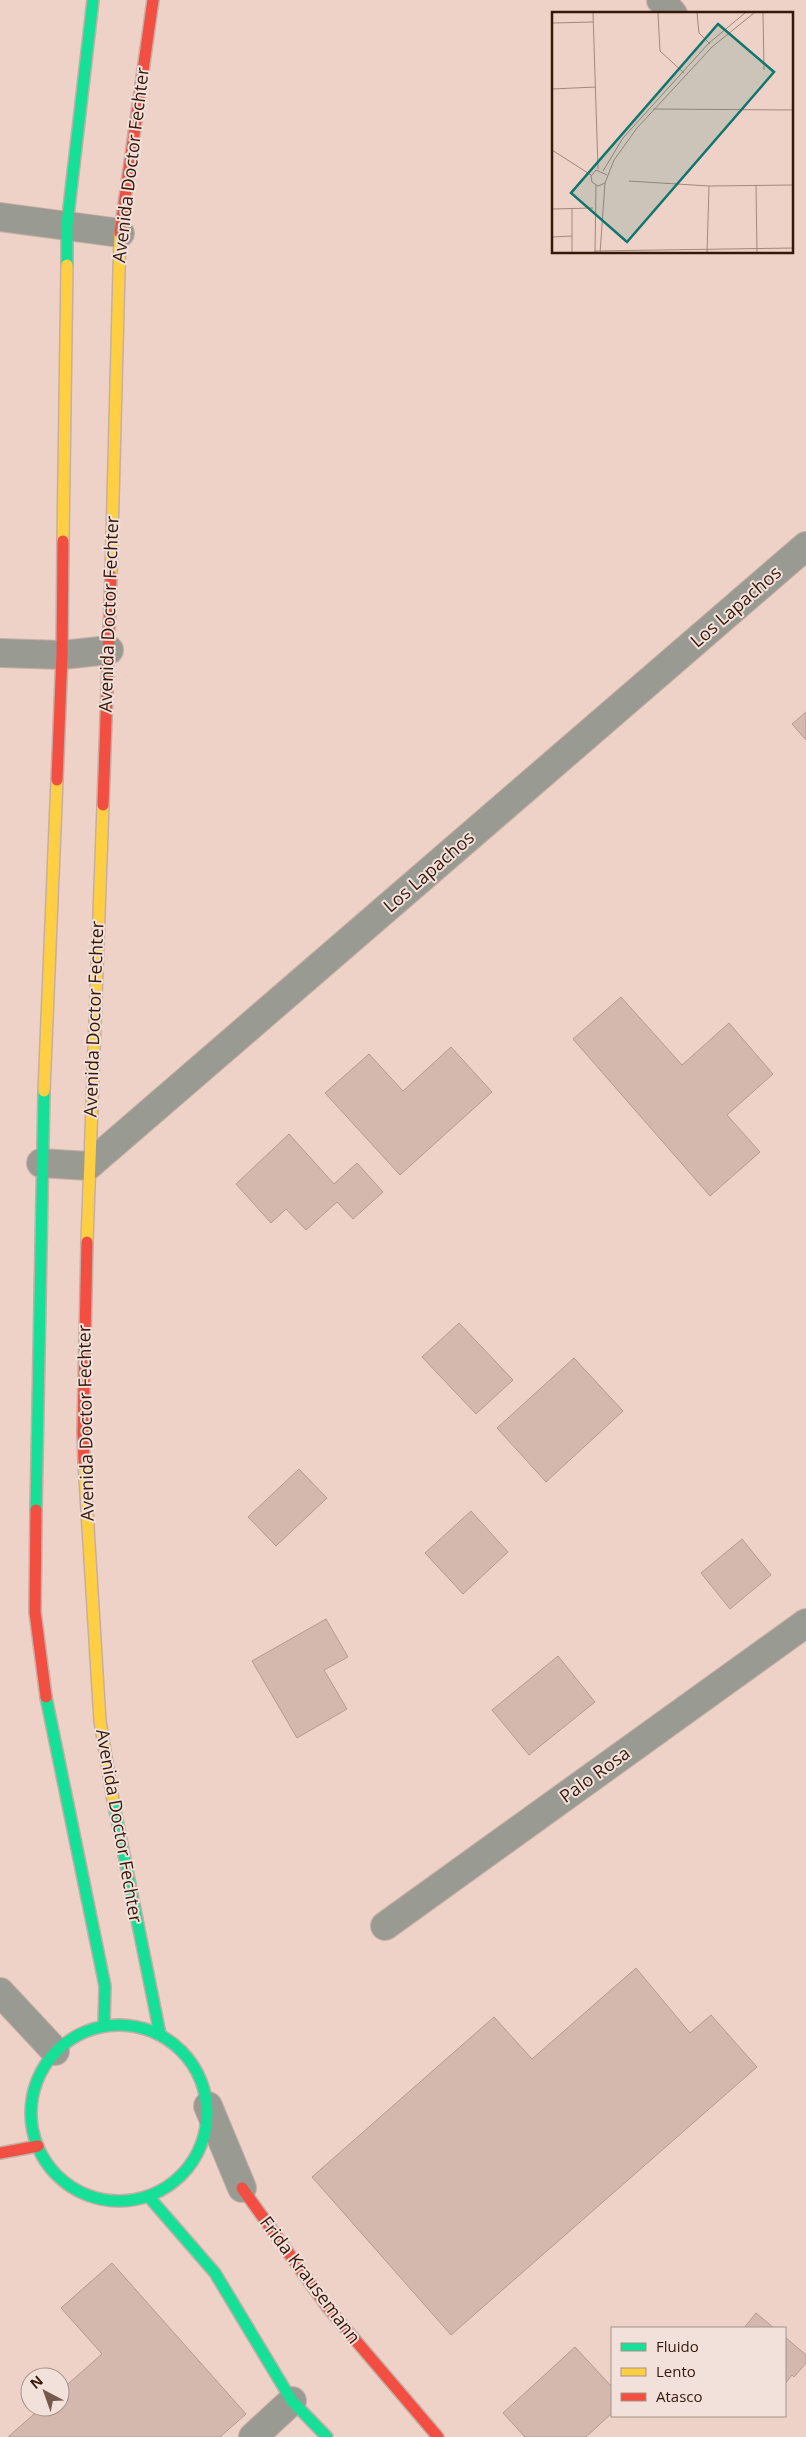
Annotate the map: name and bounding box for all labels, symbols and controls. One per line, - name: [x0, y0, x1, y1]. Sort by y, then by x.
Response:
- inset map: [552, 12, 794, 254]
- street label: Avenida Doctor Fechter: [106, 65, 154, 264]
- street label: Avenida Doctor Fechter: [93, 515, 123, 713]
- street label: Los Lapachos: [685, 560, 786, 652]
- street label: Los Lapachos: [378, 825, 479, 917]
- street label: Avenida Doctor Fechter: [78, 920, 108, 1118]
- street label: Avenida Doctor Fechter: [71, 1324, 99, 1521]
- street label: Avenida Doctor Fechter: [91, 1727, 149, 1925]
- street label: Palo Rosa: [554, 1741, 634, 1808]
- street label: Frida Krausemann: [255, 2211, 367, 2348]
- legend: [611, 2327, 786, 2417]
- text: Fluido: [656, 2336, 699, 2356]
- text: Lento: [656, 2361, 696, 2381]
- north arrow: [20, 2367, 70, 2417]
- text: N: [26, 2371, 47, 2393]
- text: Atasco: [656, 2386, 703, 2406]

